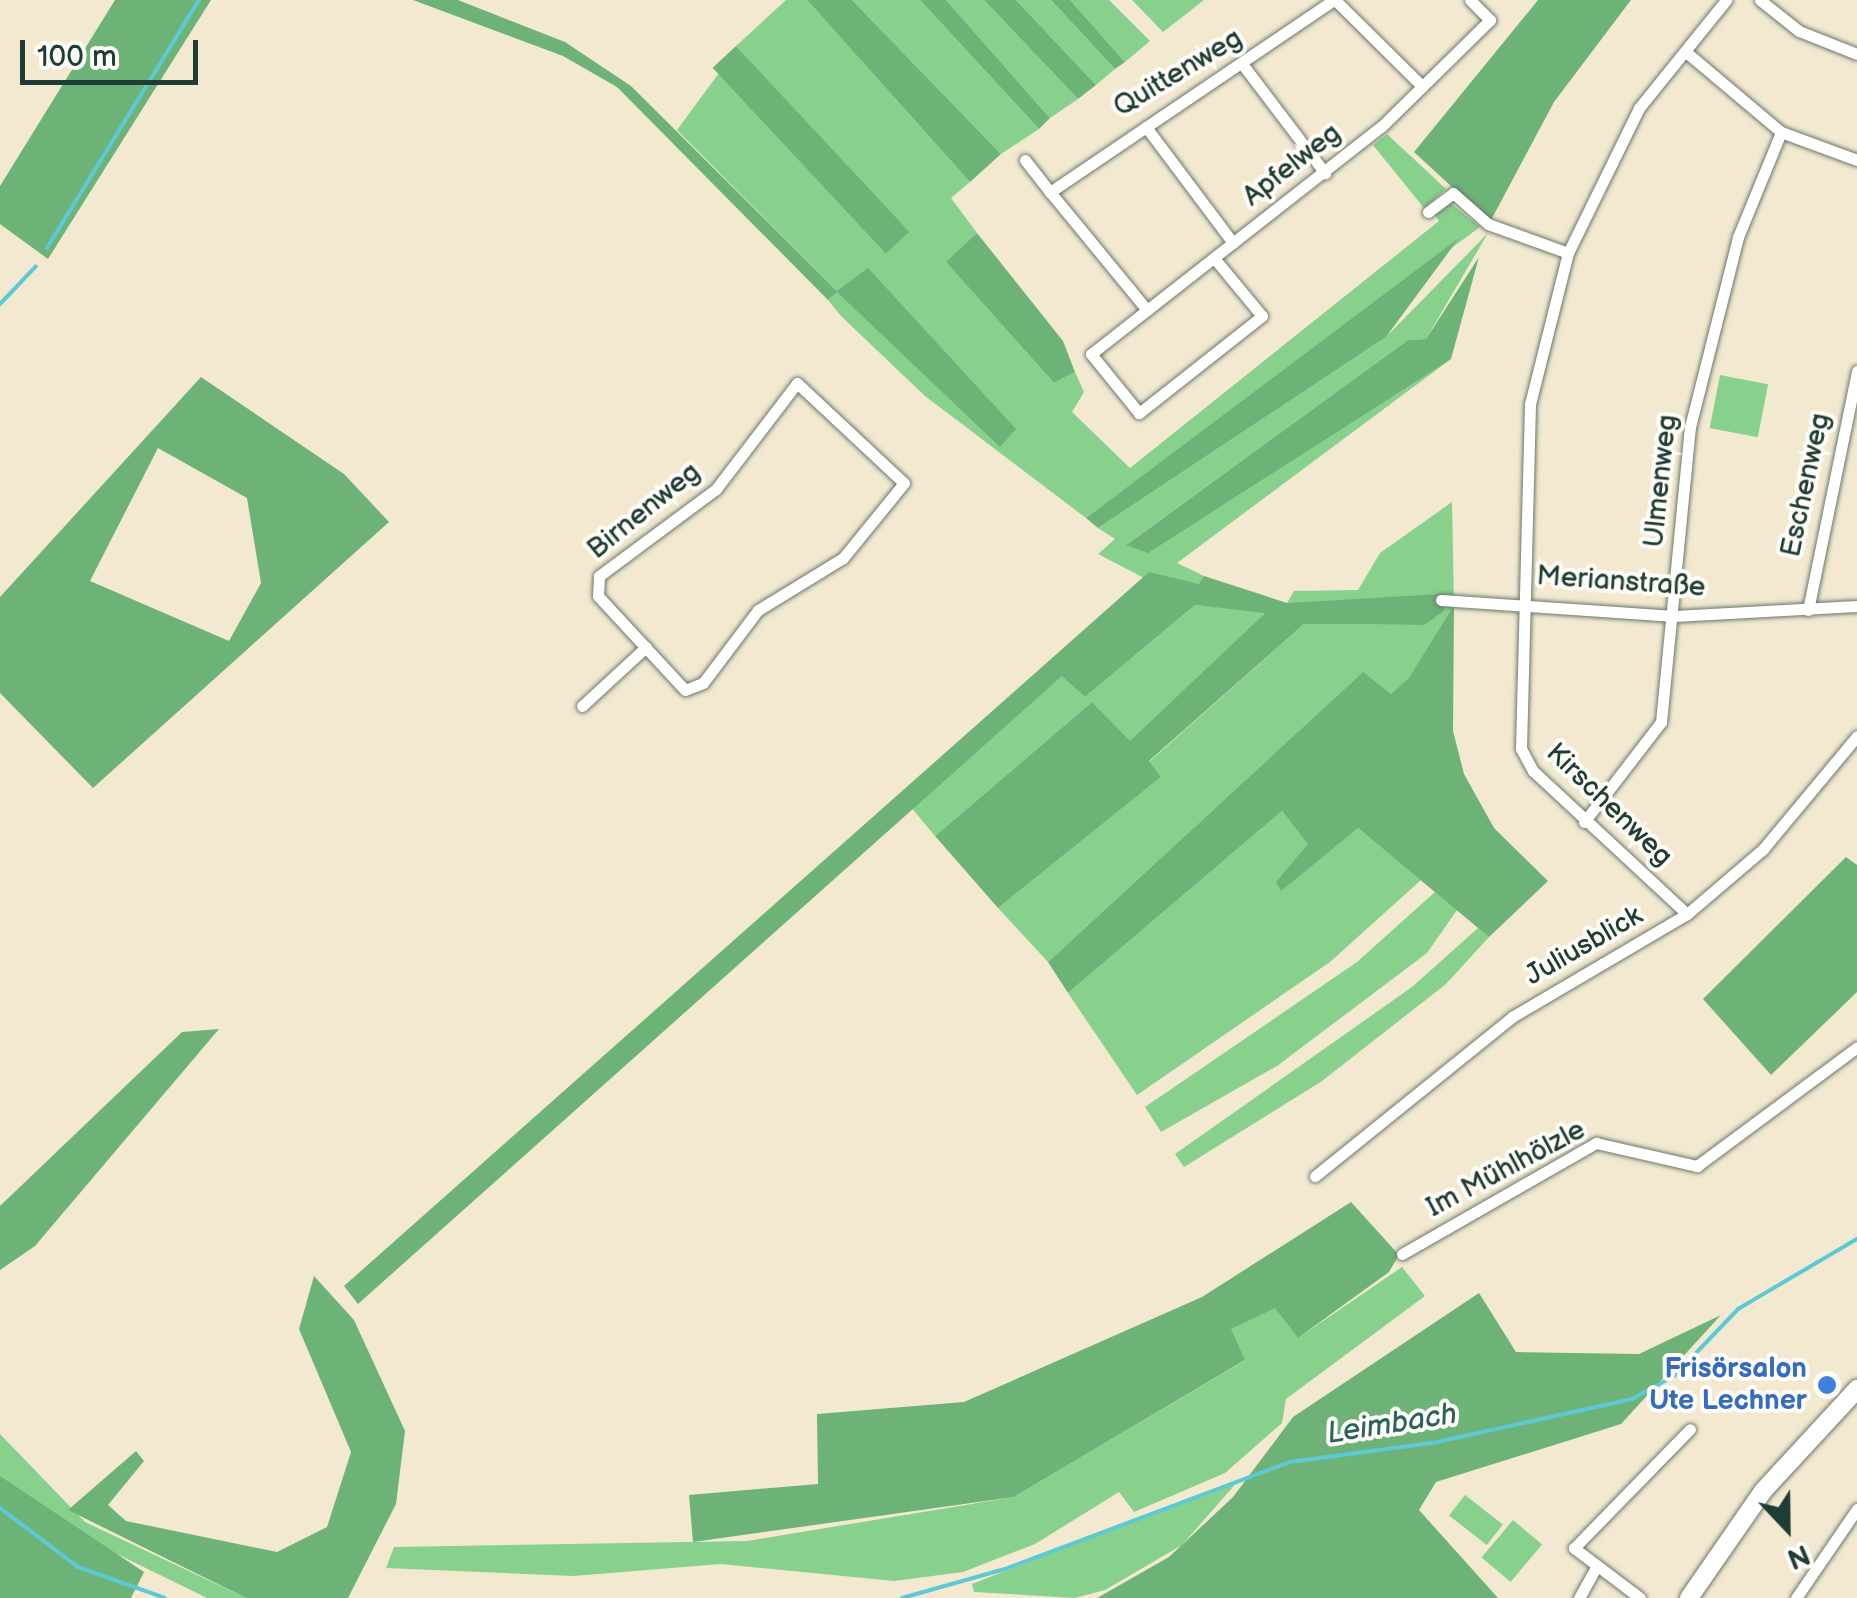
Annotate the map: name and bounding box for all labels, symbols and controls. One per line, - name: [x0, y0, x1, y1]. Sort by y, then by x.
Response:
- scale bar: [25, 20, 202, 82]
- street label: Quittenweg: [1108, 22, 1248, 124]
- text: 100 m: [37, 39, 117, 75]
- street label: Apfelweg: [1236, 116, 1348, 214]
- street label: Eschenweg: [1774, 410, 1838, 560]
- street label: Ulmenweg: [1637, 413, 1685, 549]
- street label: Birnenweg: [581, 455, 707, 567]
- street label: Merianstraße: [1535, 559, 1707, 605]
- street label: Kirschenweg: [1539, 736, 1679, 874]
- street label: Juliusblick: [1519, 899, 1649, 993]
- street label: Im Mühlhölzle: [1421, 1113, 1591, 1225]
- place label: Frisörsalon Ute Lechner: [1649, 1352, 1807, 1418]
- marker: Frisörsalon Ute Lechner: [1816, 1374, 1838, 1396]
- water label: Leimbach: [1325, 1396, 1459, 1452]
- north arrow: [1737, 1478, 1837, 1578]
- text: N: [1782, 1537, 1814, 1576]

